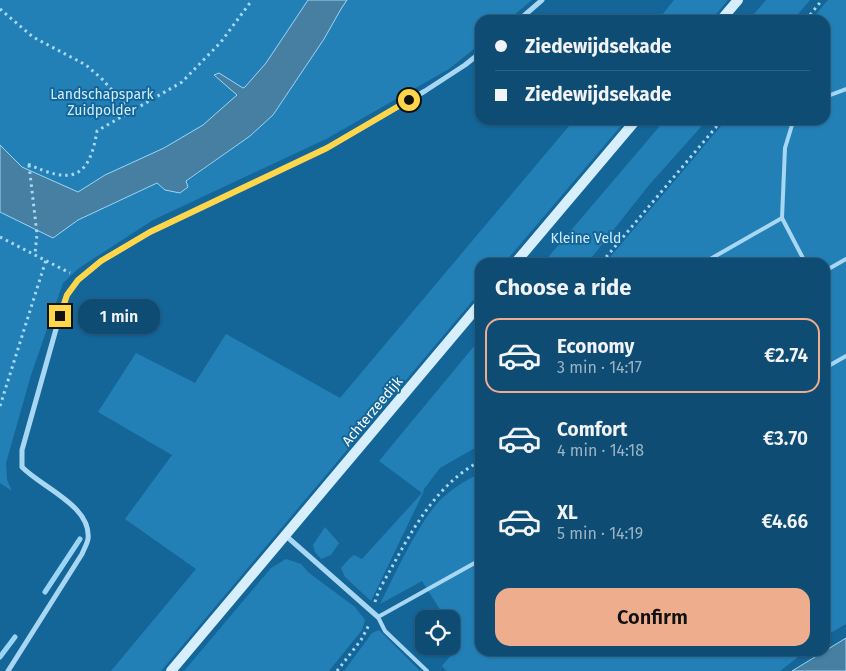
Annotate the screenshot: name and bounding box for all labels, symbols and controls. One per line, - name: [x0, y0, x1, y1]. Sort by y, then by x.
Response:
- text: Ziedewijdsekade: [525, 35, 672, 58]
- text: Ziedewijdsekade: [525, 83, 672, 106]
- park label: Landschapspark Zuidpolder: [50, 86, 154, 119]
- route start: [398, 89, 420, 111]
- park label: Kleine Veld: [551, 230, 621, 247]
- text: Choose a ride: [495, 274, 631, 301]
- callout: 1 min: [78, 298, 160, 334]
- route end: [49, 305, 71, 327]
- text: 1 min: [100, 307, 138, 326]
- icon: car: [497, 333, 542, 378]
- text: Economy: [557, 335, 634, 358]
- text: €2.74: [764, 344, 808, 367]
- text: 3 min · 14:17: [557, 358, 642, 377]
- street label: Achterzeedijk: [338, 373, 407, 449]
- icon: car: [497, 416, 542, 461]
- text: Comfort: [557, 418, 627, 441]
- text: €3.70: [763, 427, 808, 450]
- text: 4 min · 14:18: [557, 441, 644, 460]
- icon: car: [497, 499, 542, 544]
- text: XL: [557, 501, 578, 524]
- text: €4.66: [761, 510, 808, 533]
- text: 5 min · 14:19: [557, 524, 643, 543]
- button: Confirm: [495, 588, 810, 646]
- map controls: [415, 610, 460, 655]
- button: locate: [415, 610, 460, 655]

